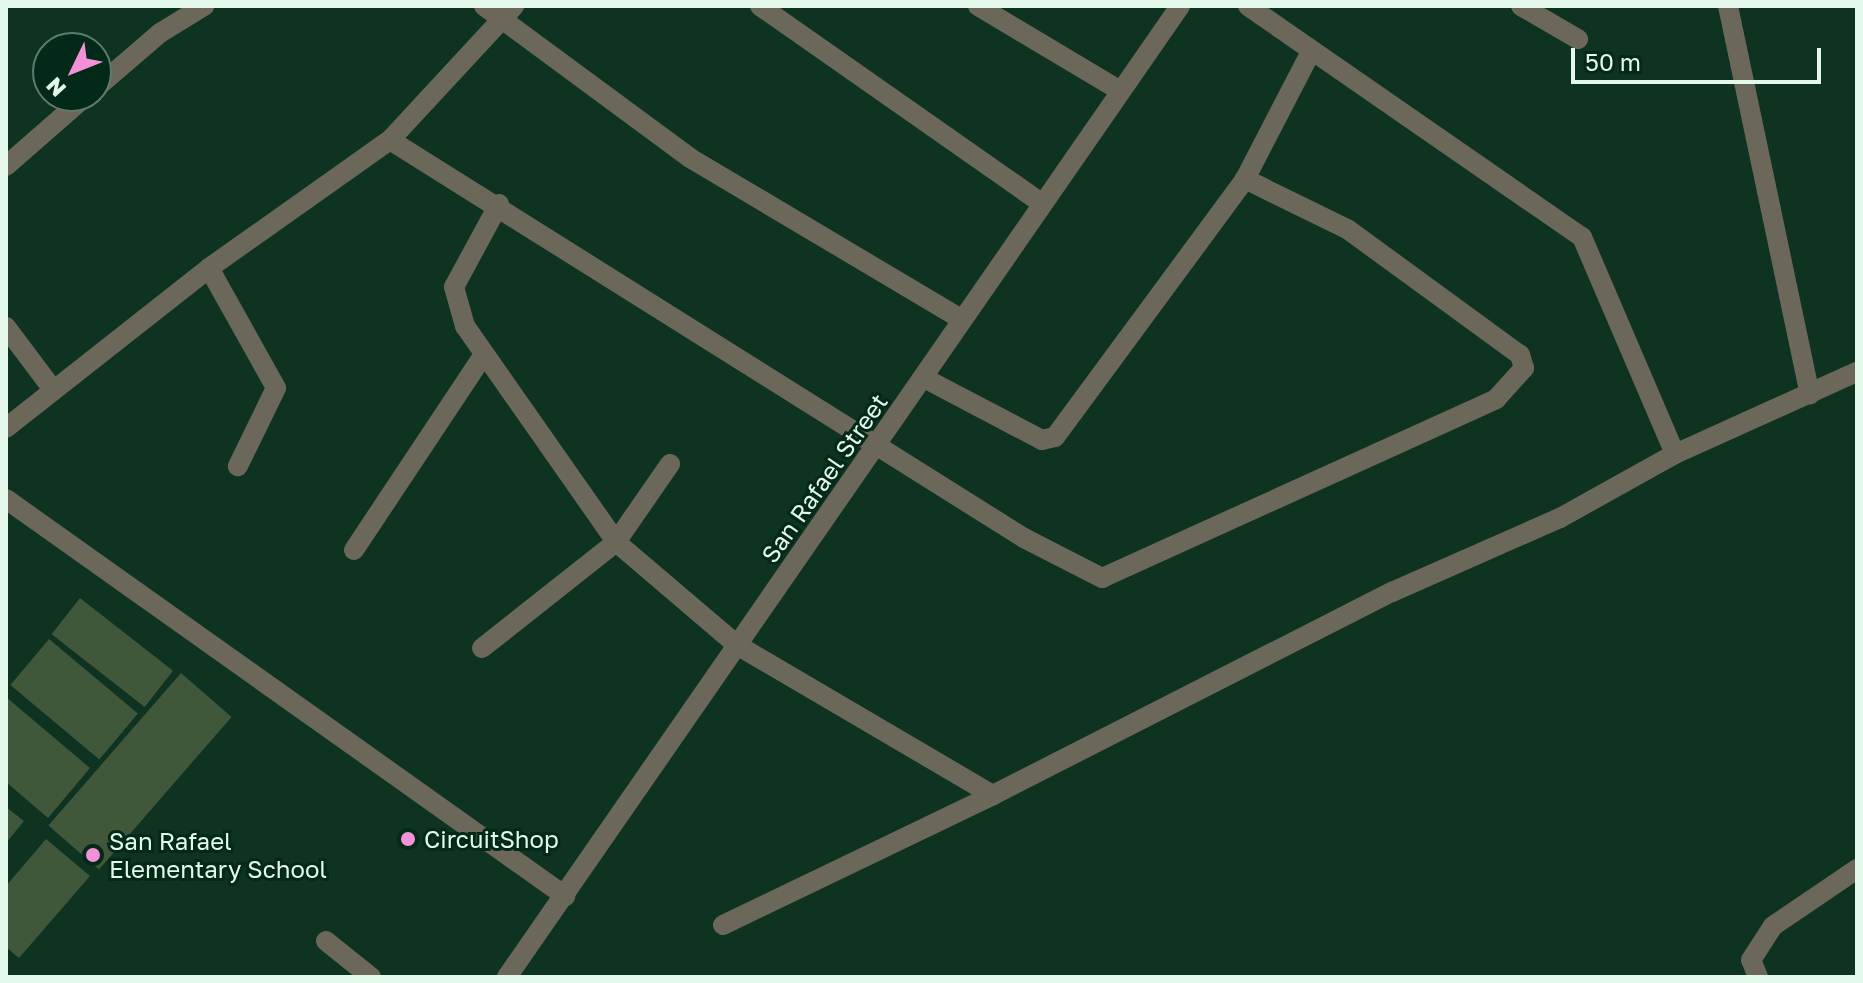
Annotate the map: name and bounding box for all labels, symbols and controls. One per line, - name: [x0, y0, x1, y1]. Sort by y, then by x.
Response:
- north arrow: [32, 32, 112, 112]
- scale bar: [1575, 32, 1825, 82]
- text: 50 m: [1585, 47, 1641, 76]
- text: N: [40, 72, 71, 103]
- street label: San Rafael Street: [755, 388, 893, 568]
- place label: CircuitShop: [424, 825, 559, 853]
- place label: San Rafael Elementary School: [109, 827, 327, 883]
- marker: CircuitShop: [399, 830, 417, 848]
- marker: San Rafael Elementary School: [84, 846, 102, 864]

